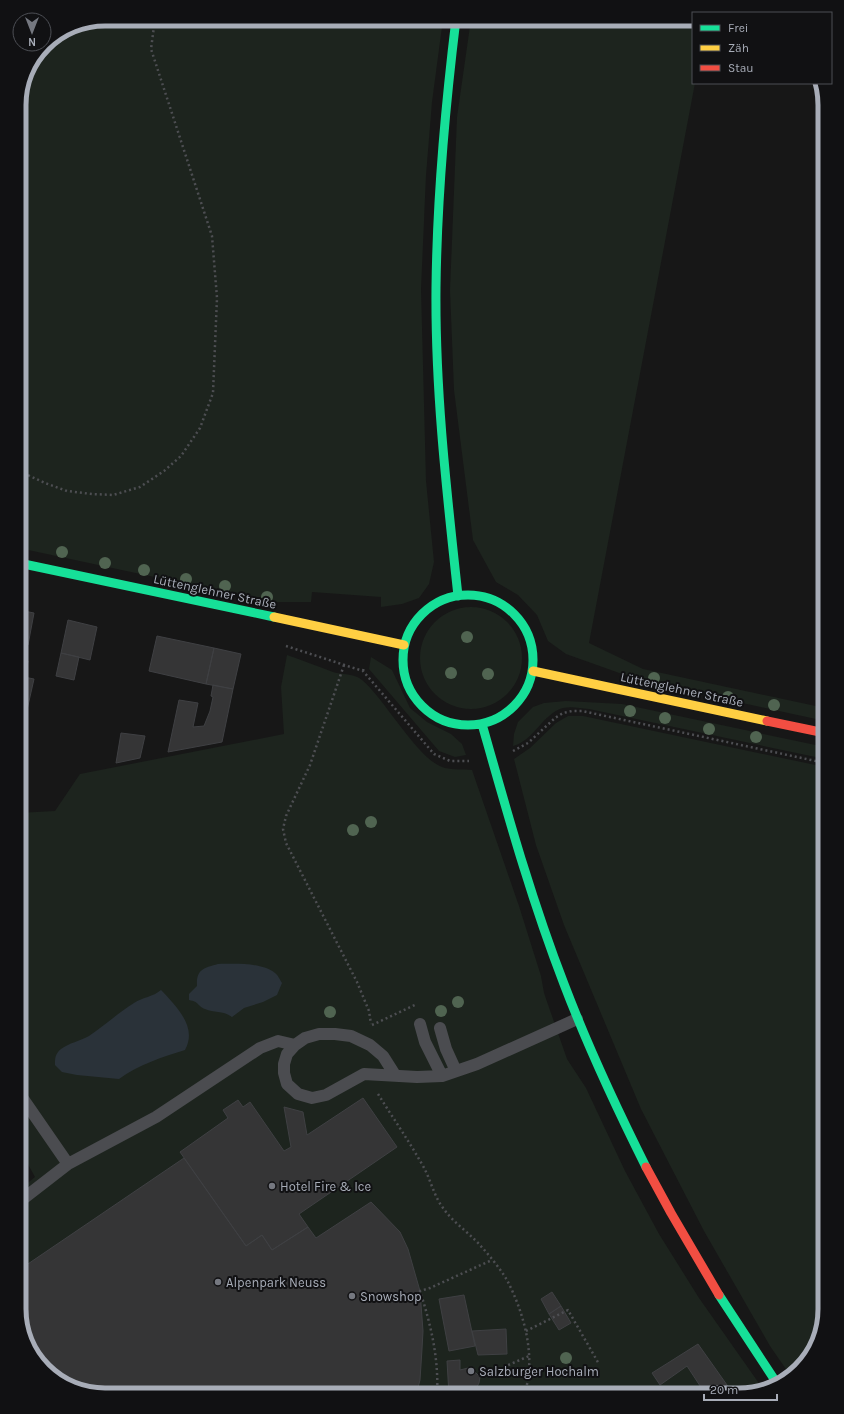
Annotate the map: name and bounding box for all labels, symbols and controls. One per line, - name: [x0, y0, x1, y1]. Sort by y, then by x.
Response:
- north arrow: [12, 12, 52, 52]
- legend: [692, 12, 832, 84]
- text: Frei: [728, 21, 748, 35]
- text: N: [28, 35, 36, 48]
- text: Zäh: [728, 41, 749, 55]
- text: Stau: [728, 61, 754, 75]
- street label: Lüttenglehner Straße: [152, 571, 278, 612]
- street label: Lüttenglehner Straße: [619, 669, 745, 710]
- place label: Hotel Fire & Ice: [280, 1179, 372, 1194]
- marker: Hotel Fire & Ice: [267, 1181, 277, 1191]
- place label: Alpenpark Neuss: [226, 1275, 326, 1290]
- marker: Alpenpark Neuss: [213, 1277, 223, 1287]
- place label: Snowshop: [360, 1289, 422, 1304]
- marker: Snowshop: [347, 1291, 357, 1301]
- place label: Salzburger Hochalm: [479, 1364, 599, 1379]
- marker: Salzburger Hochalm: [466, 1366, 476, 1376]
- scale bar: [704, 1376, 777, 1402]
- text: 20 m: [710, 1383, 738, 1397]

